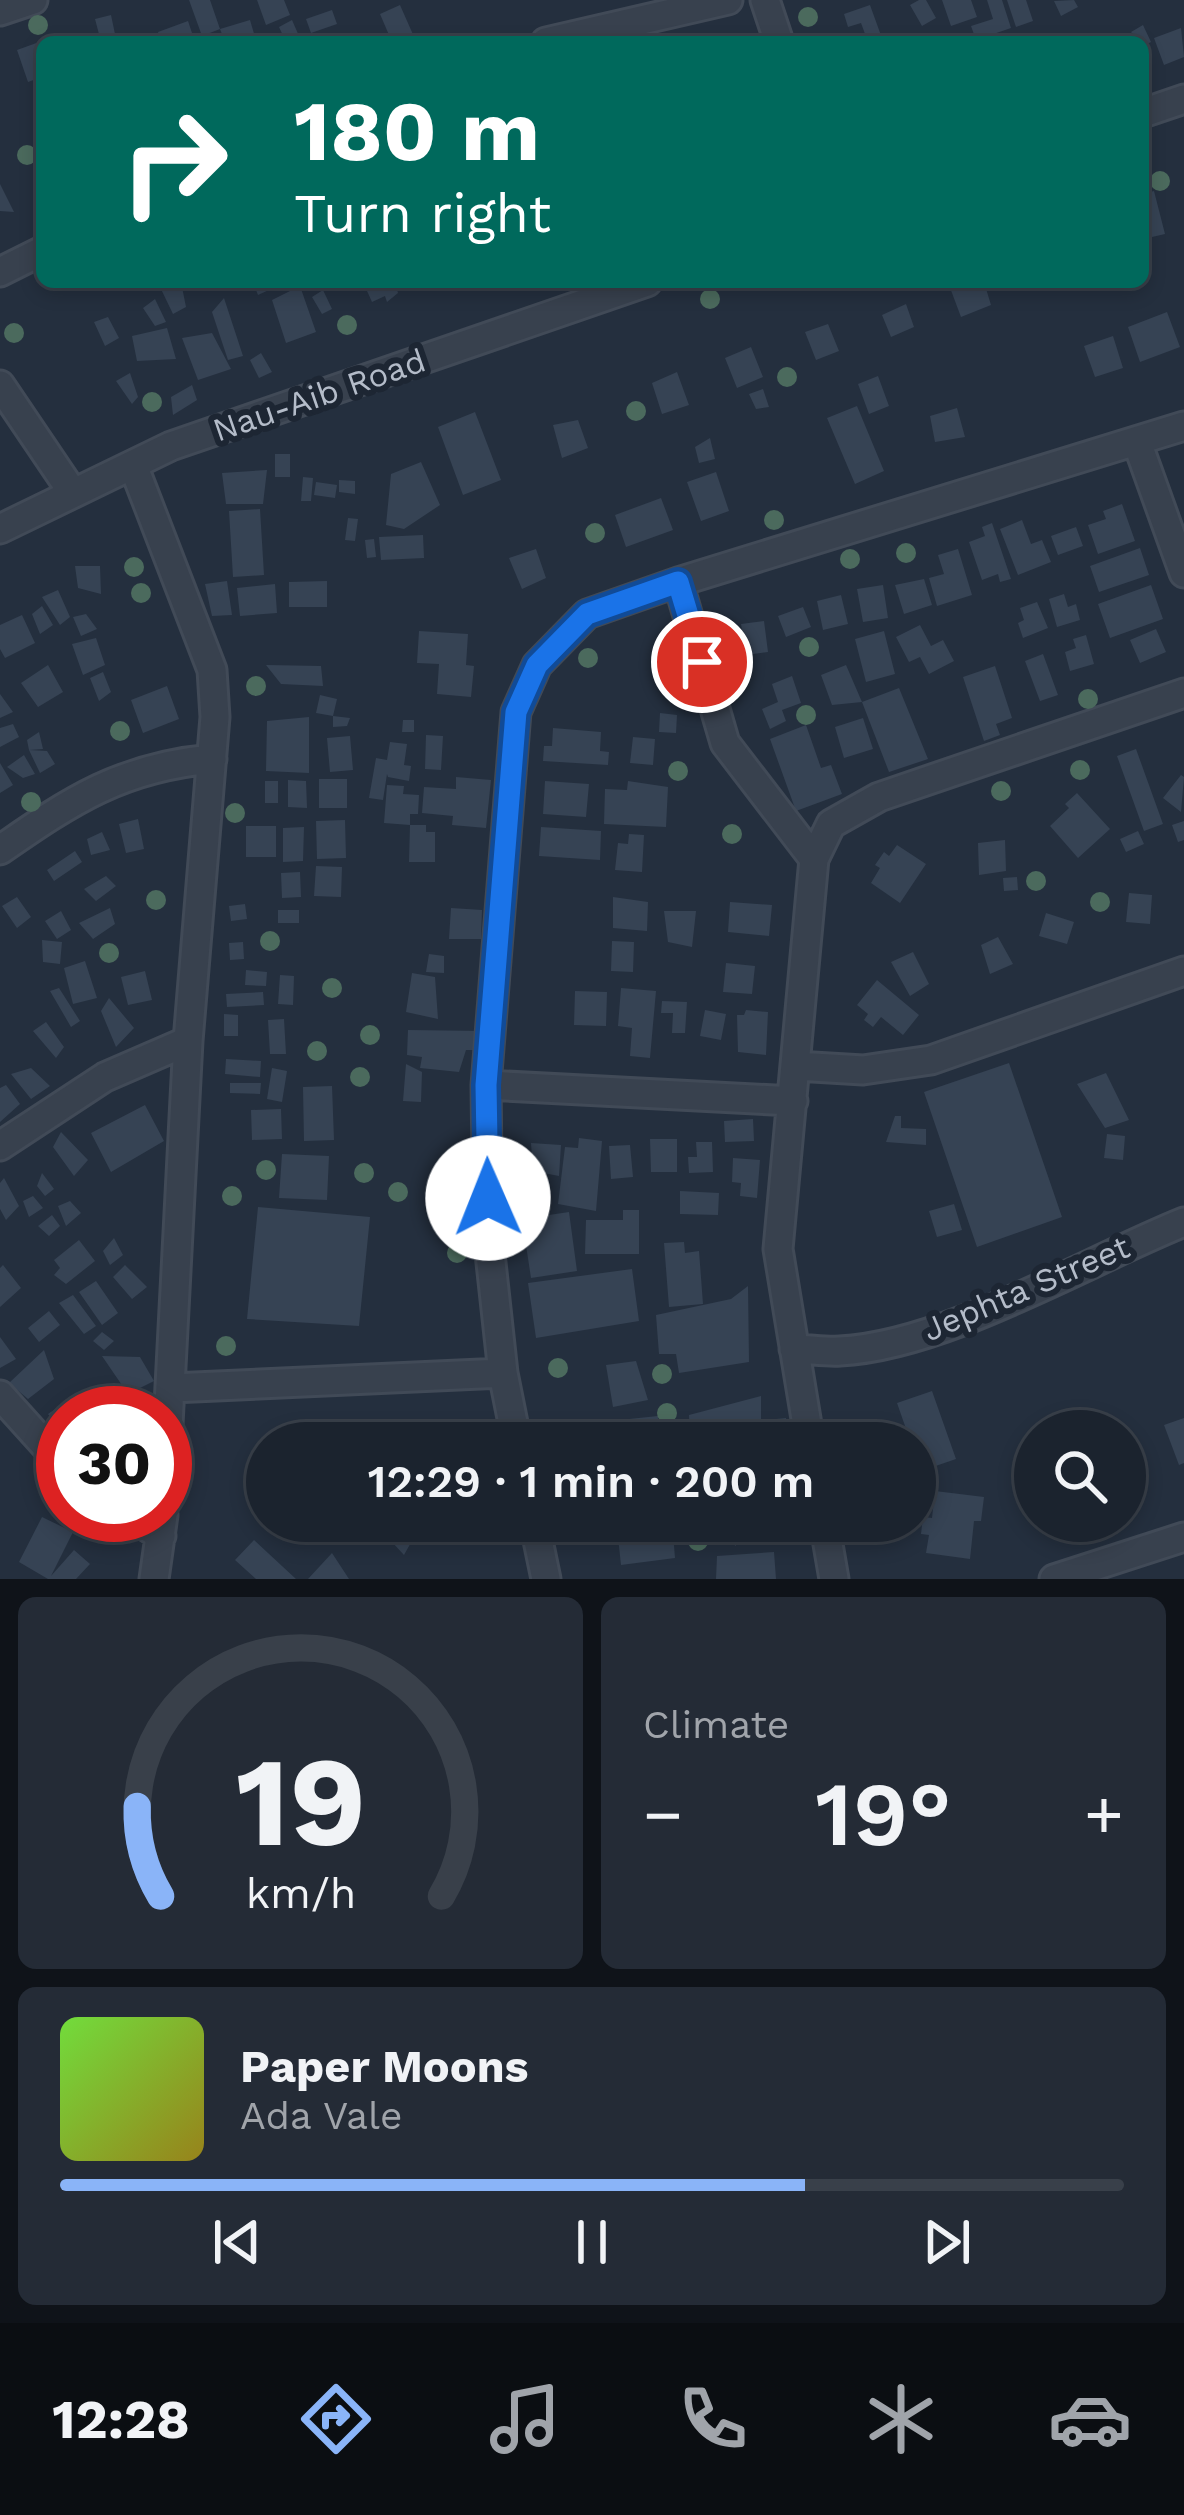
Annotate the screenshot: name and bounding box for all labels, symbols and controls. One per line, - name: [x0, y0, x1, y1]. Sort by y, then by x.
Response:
- text: 180 m: [294, 82, 540, 180]
- icon: right: [96, 84, 252, 240]
- text: Turn right: [294, 182, 551, 245]
- street label: Nau-Aib Road: [208, 340, 430, 450]
- pin: [651, 611, 753, 713]
- icon: arrive: [669, 629, 735, 695]
- position arrow: [425, 1135, 551, 1261]
- street label: Jephta Street: [917, 1227, 1135, 1349]
- speed limit sign: 30: [36, 1386, 192, 1542]
- map controls: [1014, 1410, 1146, 1542]
- button: search: [1014, 1410, 1146, 1542]
- text: 12:29 · 1 min · 200 m: [368, 1455, 814, 1508]
- text: Climate: [643, 1702, 789, 1747]
- text: 19: [235, 1729, 366, 1875]
- text: 19°: [815, 1761, 952, 1867]
- text: −: [643, 1776, 683, 1853]
- text: +: [1084, 1776, 1124, 1853]
- text: km/h: [245, 1868, 356, 1918]
- text: Paper Moons: [240, 2040, 529, 2093]
- text: Ada Vale: [240, 2093, 402, 2138]
- icon: previous: [204, 2209, 270, 2275]
- icon: pause: [559, 2209, 625, 2275]
- icon: next: [914, 2209, 980, 2275]
- icon: directions: [294, 2377, 378, 2461]
- icon: music: [483, 2377, 567, 2461]
- icon: phone: [671, 2377, 755, 2461]
- icon: climate: [859, 2377, 943, 2461]
- icon: car: [1048, 2377, 1132, 2461]
- text: 12:28: [52, 2388, 190, 2451]

